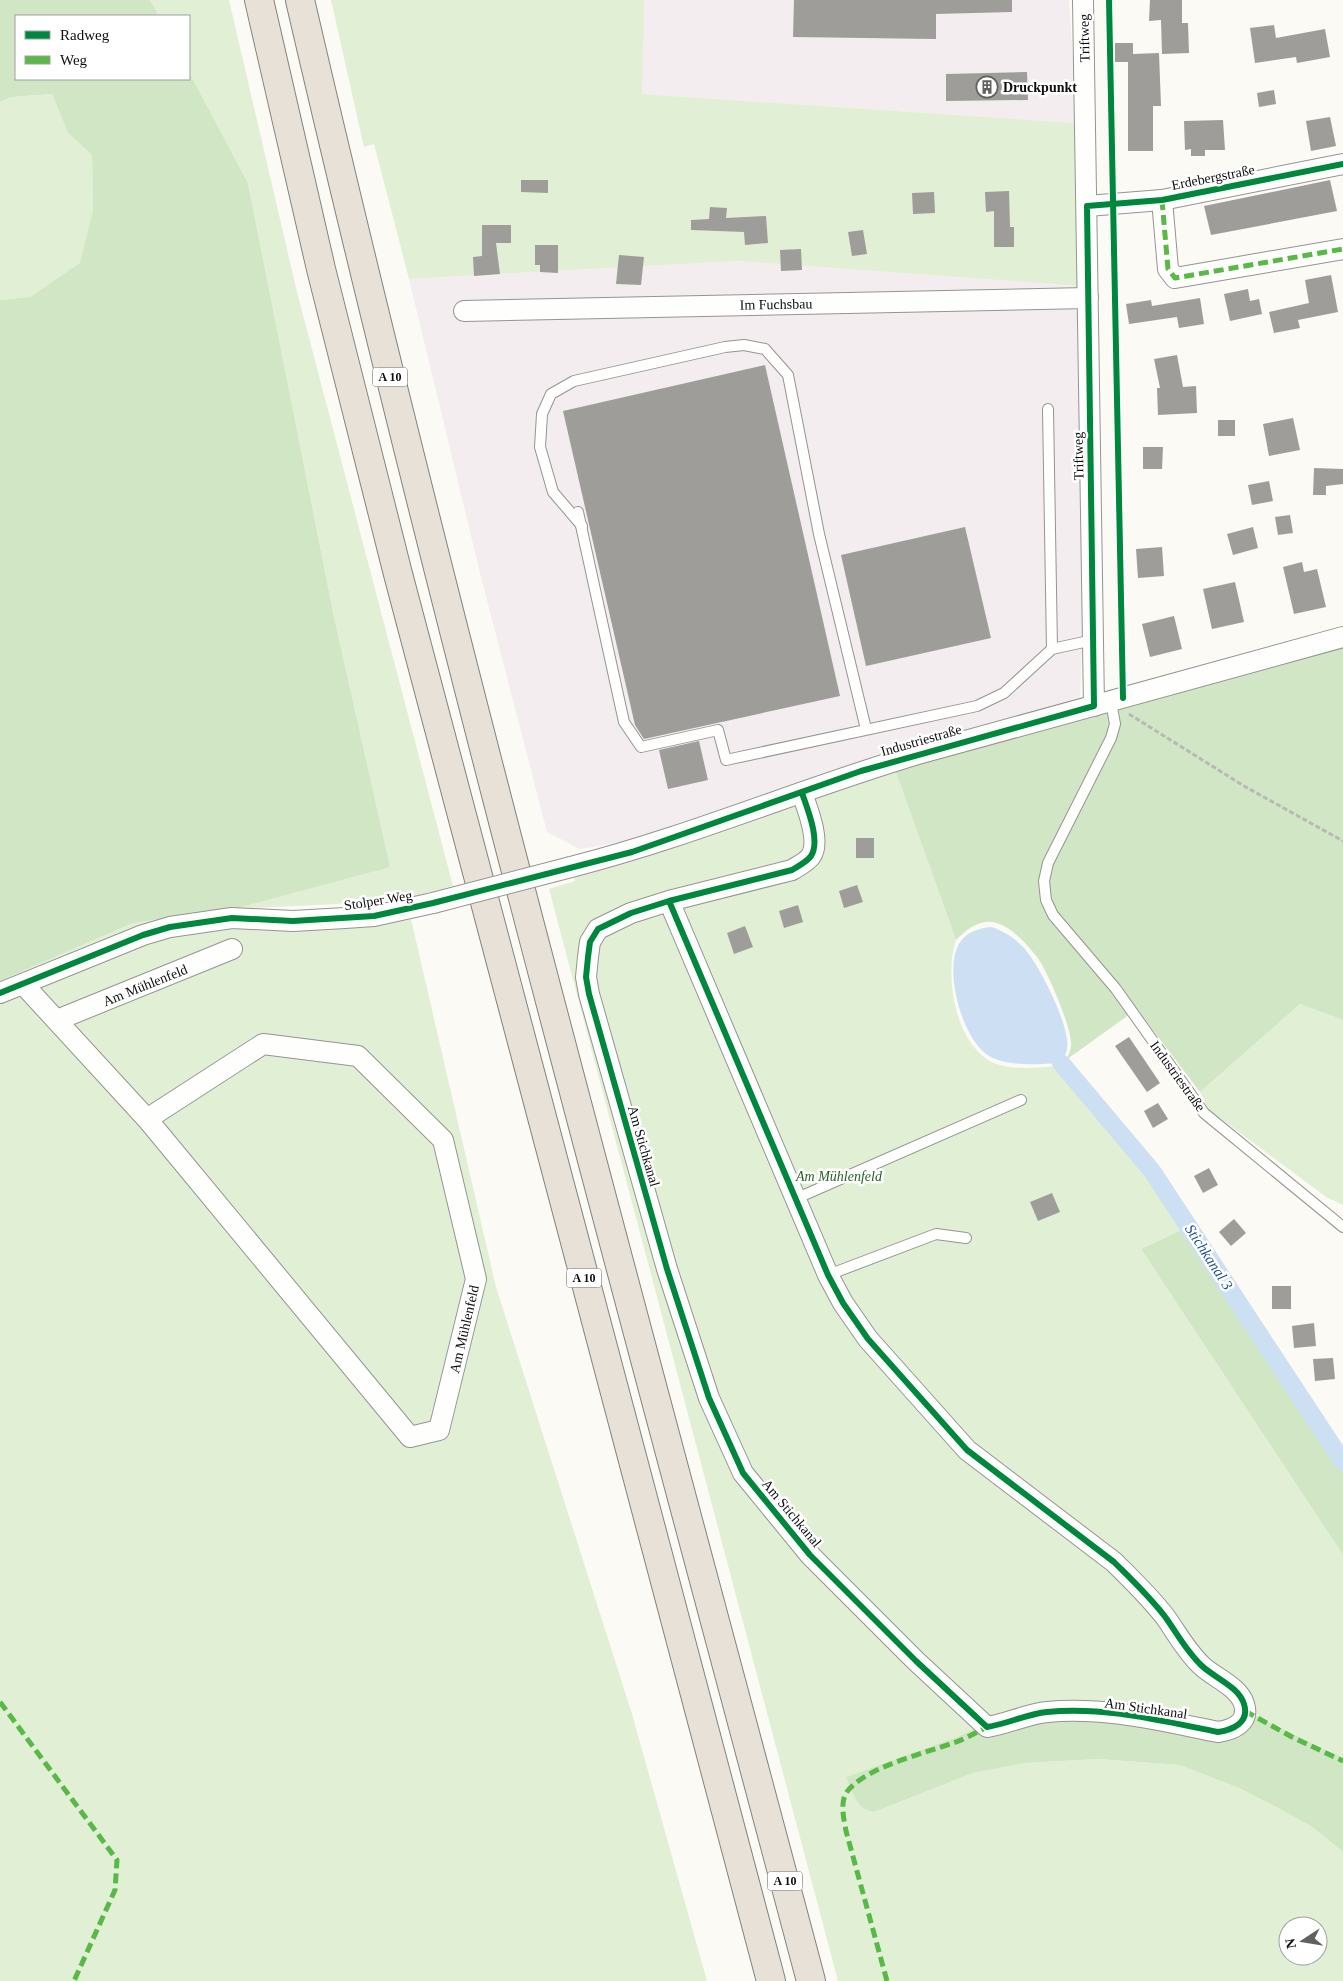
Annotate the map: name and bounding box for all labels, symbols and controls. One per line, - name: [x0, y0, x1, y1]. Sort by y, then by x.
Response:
- street label: Triftweg: [1077, 14, 1092, 62]
- legend: [15, 15, 190, 80]
- text: Radweg: [60, 27, 110, 43]
- text: Weg: [60, 52, 88, 68]
- building icon: Druckpunkt: [975, 75, 999, 99]
- place label: Druckpunkt: [1003, 80, 1077, 95]
- street label: Erdebergstraße: [1170, 162, 1256, 193]
- street label: Im Fuchsbau: [740, 296, 812, 313]
- road number: A 10: [372, 368, 408, 387]
- street label: Triftweg: [1071, 432, 1086, 480]
- street label: Industriestraße: [879, 722, 963, 759]
- street label: Stolper Weg: [343, 888, 413, 913]
- street label: Am Mühlenfeld: [101, 962, 190, 1009]
- street label: Industriestraße: [1147, 1038, 1208, 1114]
- street label: Am Stichkanal: [625, 1104, 662, 1188]
- park label: Am Mühlenfeld: [795, 1169, 883, 1184]
- water label: Stichkanal 3: [1182, 1221, 1236, 1293]
- road number: A 10: [566, 1268, 602, 1288]
- street label: Am Mühlenfeld: [447, 1284, 482, 1375]
- street label: Am Stichkanal: [759, 1476, 824, 1550]
- street label: Am Stichkanal: [1103, 1695, 1188, 1722]
- road number: A 10: [768, 1872, 802, 1890]
- north arrow: [1278, 1916, 1328, 1966]
- text: N: [1282, 1937, 1299, 1950]

